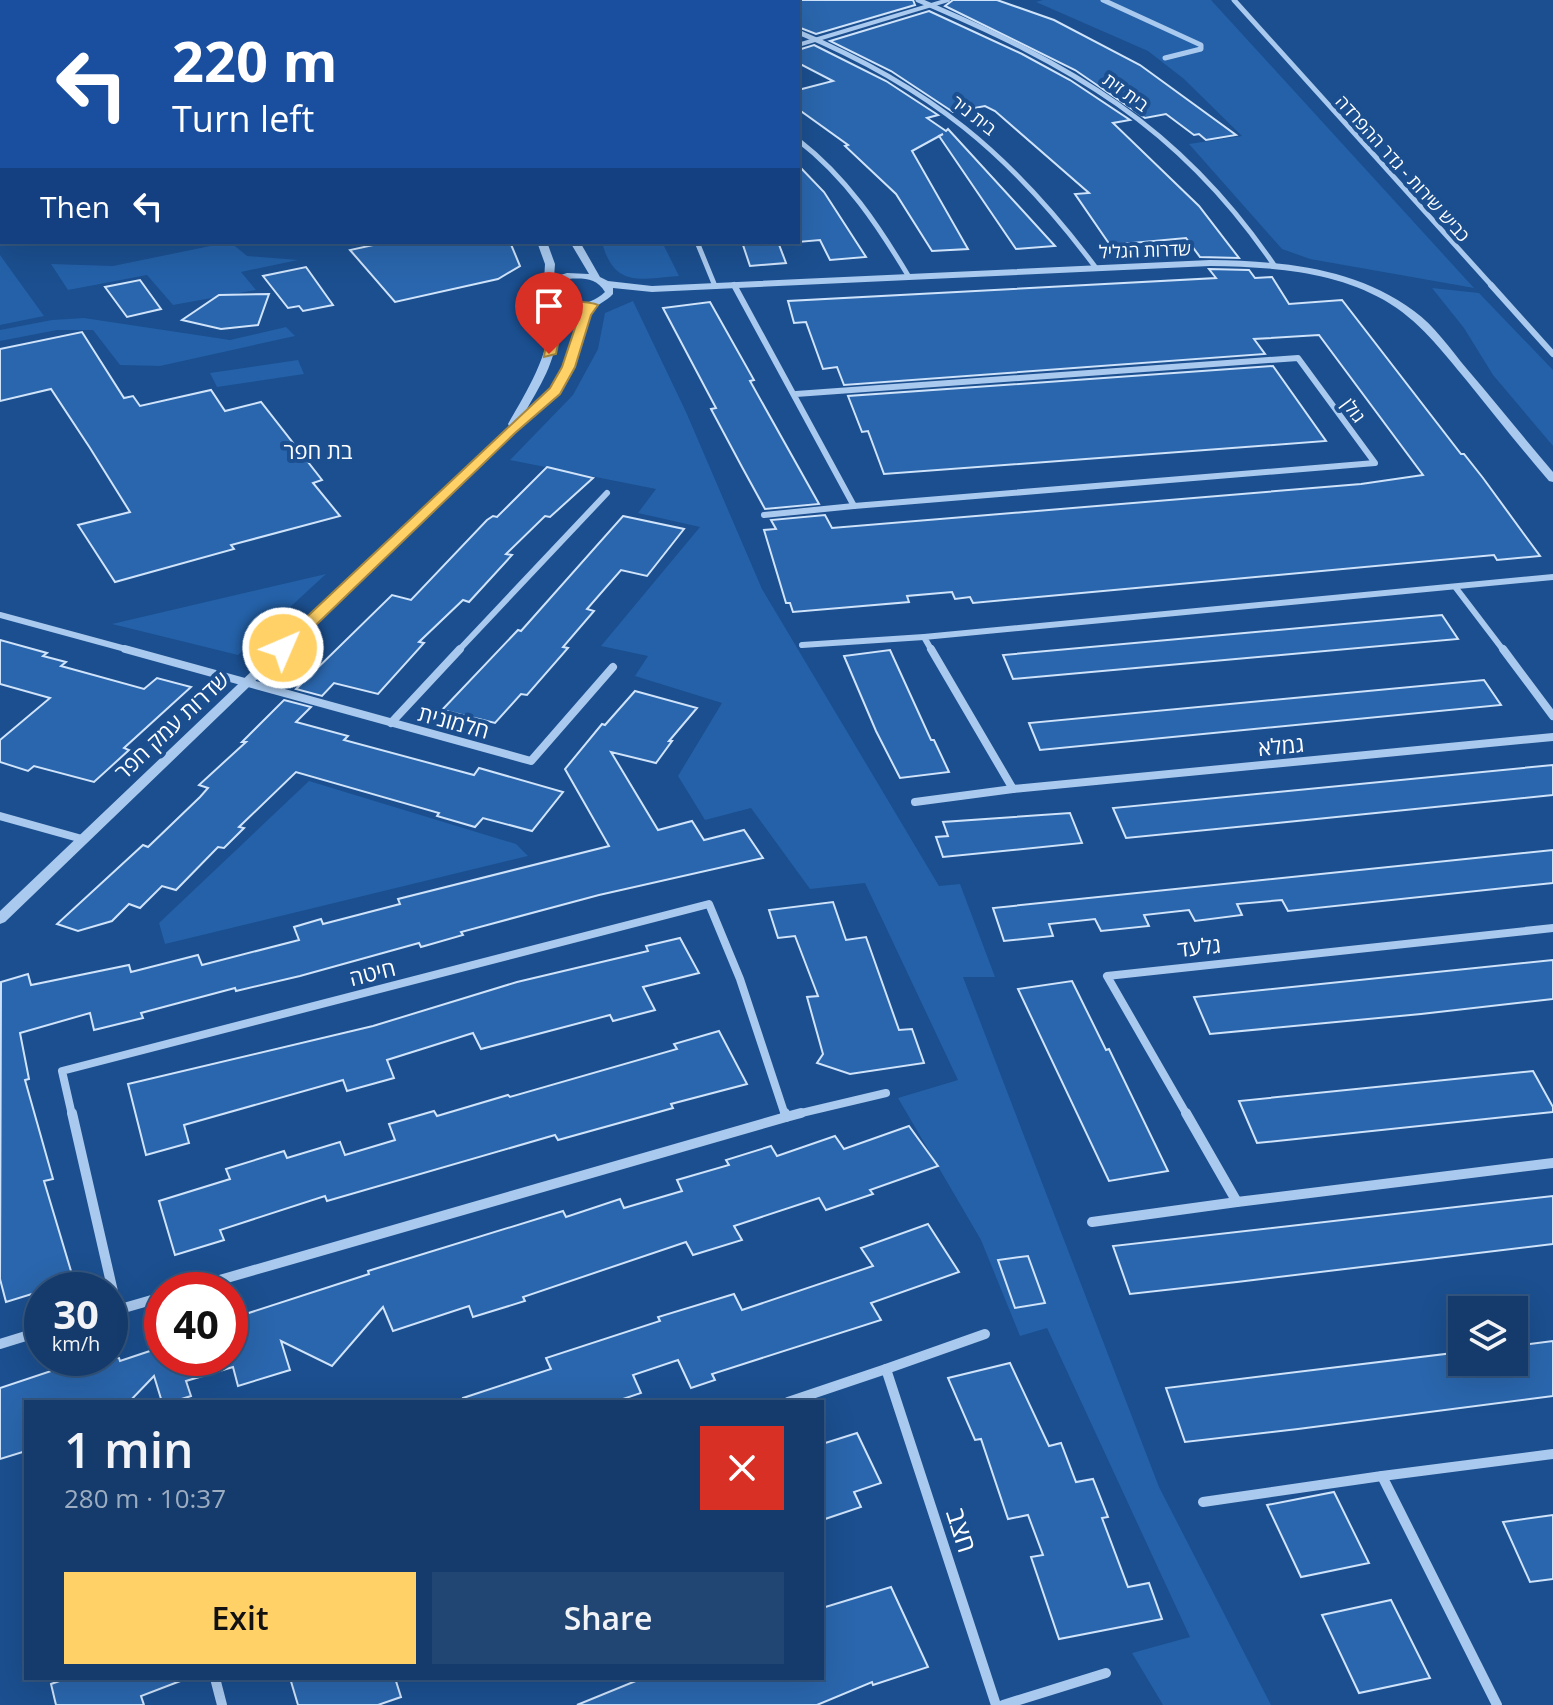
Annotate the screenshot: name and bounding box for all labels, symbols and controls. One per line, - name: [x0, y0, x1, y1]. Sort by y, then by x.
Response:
- text: 220 m: [172, 22, 338, 98]
- icon: left: [40, 32, 144, 136]
- street label: בית זית: [1099, 67, 1154, 117]
- street label: כביש שירות - גדר ההפרדה: [1331, 89, 1475, 247]
- street label: בית ניר: [947, 90, 1002, 140]
- text: Turn left: [172, 94, 314, 143]
- icon: left: [126, 184, 170, 228]
- text: Then: [40, 186, 110, 227]
- street label: שדרות הגליל: [1099, 236, 1192, 264]
- pin: [515, 272, 583, 354]
- icon: arrive: [527, 284, 571, 328]
- street label: גולן: [1337, 393, 1371, 427]
- district label: בת חפר: [283, 435, 353, 465]
- position arrow: [241, 606, 325, 690]
- street label: שדרות עמק חפר: [107, 664, 235, 786]
- street label: חלמונית: [415, 697, 493, 745]
- street label: גמלא: [1256, 728, 1306, 762]
- street label: גלעד: [1176, 929, 1222, 963]
- street label: חיטה: [346, 952, 398, 992]
- speed limit sign: 40: [144, 1272, 248, 1376]
- text: 30: [53, 1286, 99, 1341]
- map controls: [1448, 1296, 1528, 1376]
- button: layers: [1448, 1296, 1528, 1376]
- text: km/h: [52, 1330, 100, 1357]
- text: 1 min: [64, 1417, 194, 1482]
- button: close: [700, 1426, 784, 1510]
- text: 280 m · 10:37: [64, 1480, 226, 1516]
- street label: חצב: [938, 1503, 986, 1557]
- button: Exit: [64, 1572, 416, 1664]
- button: Share: [432, 1572, 784, 1664]

